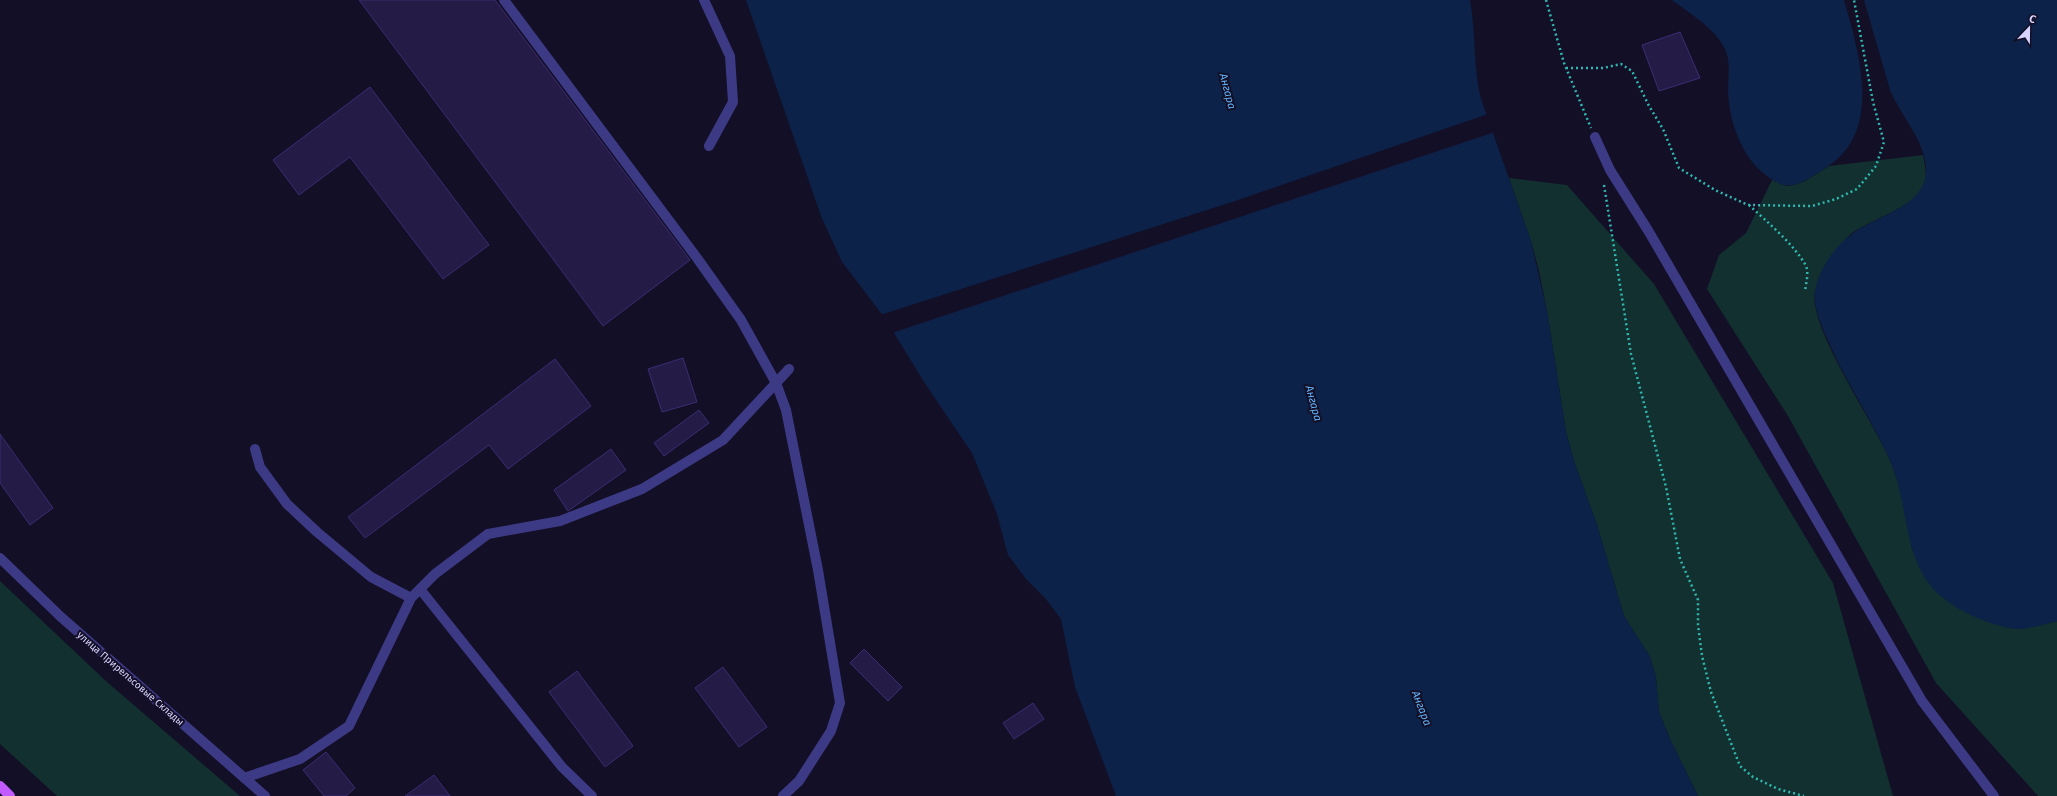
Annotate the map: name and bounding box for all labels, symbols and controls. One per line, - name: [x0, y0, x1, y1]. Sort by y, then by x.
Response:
- north arrow: [2009, 8, 2049, 48]
- text: С: [2027, 12, 2039, 27]
- water label: Ангара: [1216, 71, 1239, 110]
- water label: Ангара: [1302, 383, 1325, 422]
- street label: улица Прирельсовые Склады: [74, 629, 186, 728]
- water label: Ангара: [1409, 688, 1434, 728]

